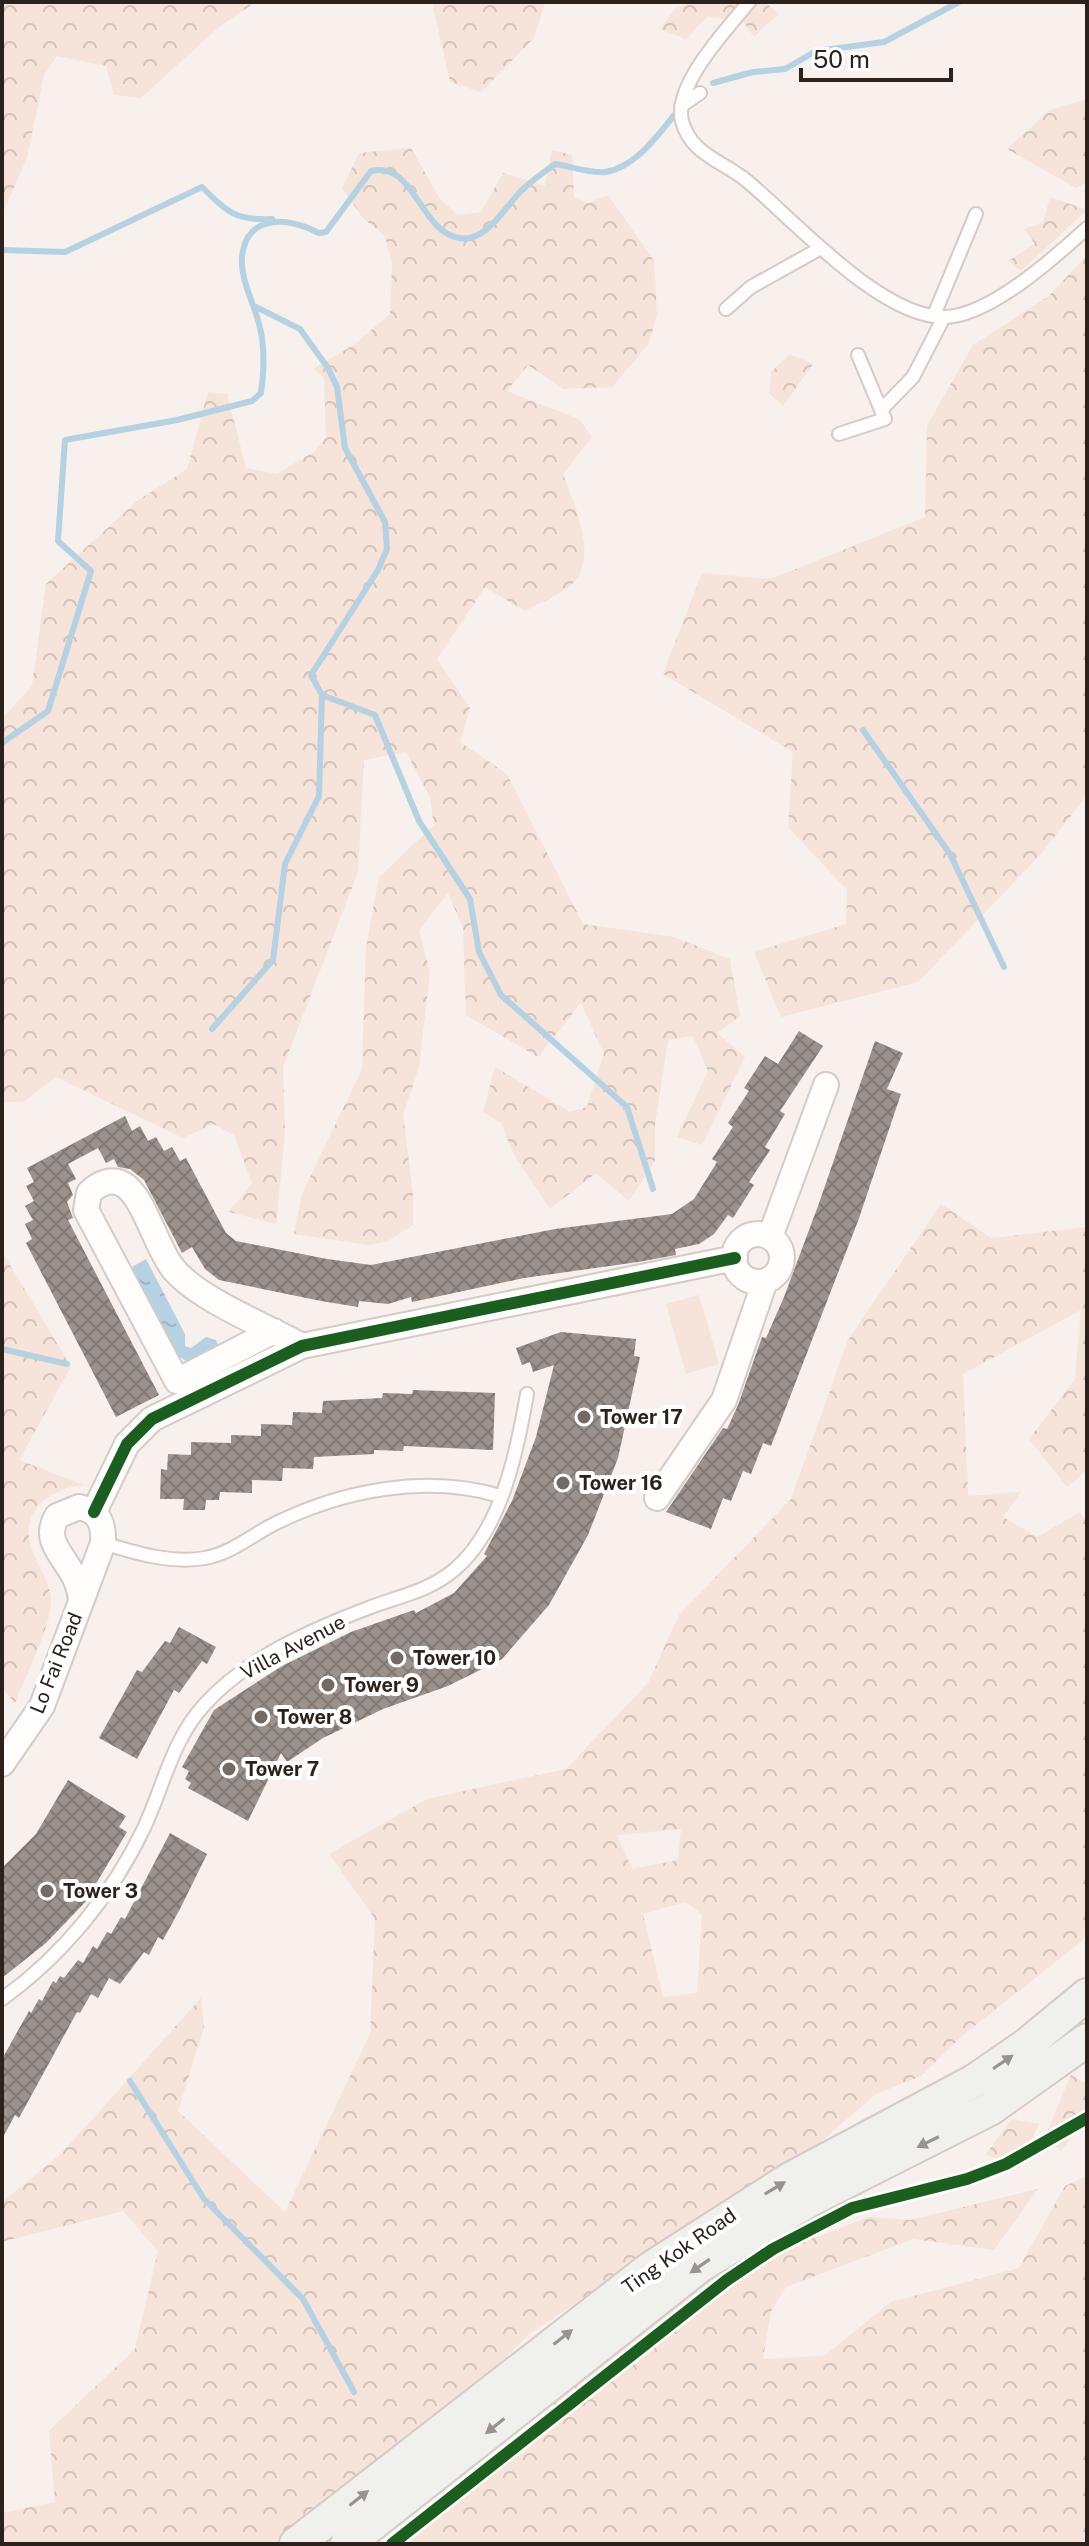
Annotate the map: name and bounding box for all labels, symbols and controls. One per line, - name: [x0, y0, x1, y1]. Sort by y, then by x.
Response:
- scale bar: [801, 32, 951, 82]
- text: 50 m: [813, 45, 870, 73]
- place label: Tower 17: [600, 1405, 683, 1429]
- marker: Tower 17: [575, 1408, 593, 1426]
- place label: Tower 16: [579, 1471, 663, 1495]
- marker: Tower 16: [554, 1474, 572, 1492]
- street label: Lo Fai Road: [25, 1609, 87, 1717]
- street label: Villa Avenue: [237, 1609, 349, 1685]
- place label: Tower 10: [413, 1646, 496, 1670]
- marker: Tower 10: [388, 1649, 406, 1667]
- place label: Tower 9: [344, 1673, 419, 1697]
- marker: Tower 9: [319, 1676, 337, 1694]
- place label: Tower 8: [277, 1705, 352, 1729]
- marker: Tower 8: [252, 1708, 270, 1726]
- place label: Tower 7: [245, 1757, 319, 1781]
- marker: Tower 7: [220, 1760, 238, 1778]
- place label: Tower 3: [63, 1879, 138, 1903]
- marker: Tower 3: [38, 1882, 56, 1900]
- one-way arrow: [992, 2054, 1013, 2069]
- one-way arrow: [916, 2135, 939, 2149]
- one-way arrow: [764, 2181, 786, 2195]
- street label: Ting Kok Road: [617, 2203, 741, 2299]
- one-way arrow: [689, 2258, 710, 2273]
- one-way arrow: [553, 2329, 573, 2346]
- one-way arrow: [485, 2417, 505, 2434]
- one-way arrow: [349, 2490, 369, 2506]

